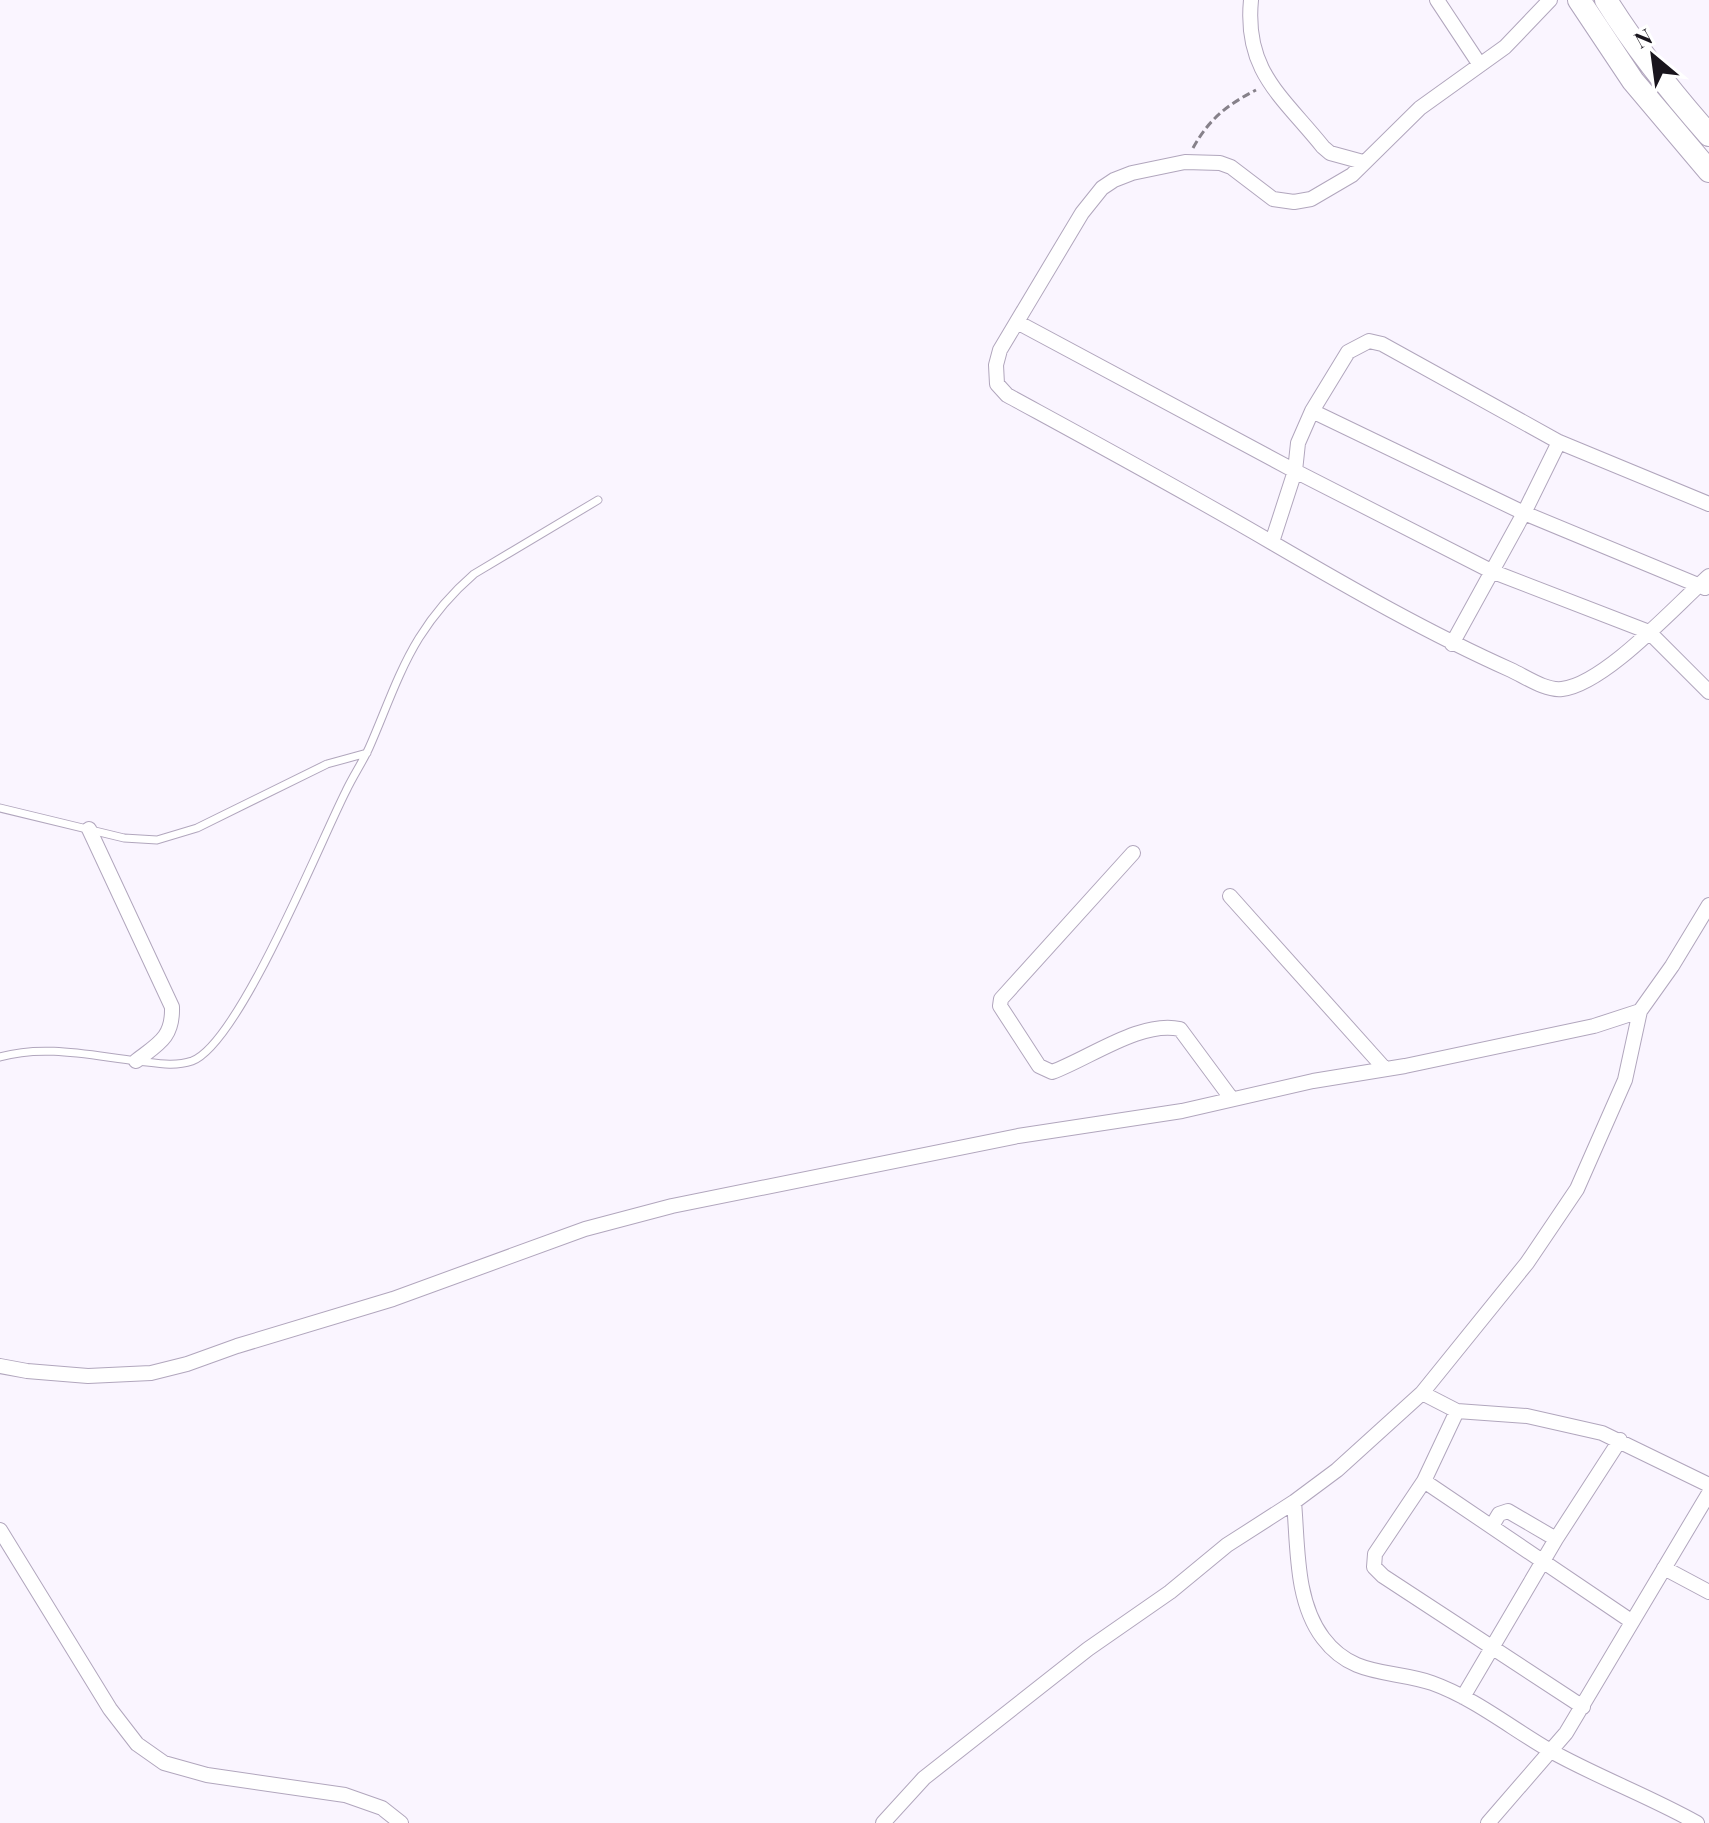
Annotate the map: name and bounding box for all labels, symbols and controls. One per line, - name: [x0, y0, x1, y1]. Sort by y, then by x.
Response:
- north arrow: [1613, 16, 1693, 96]
- text: N: [1629, 21, 1657, 55]

